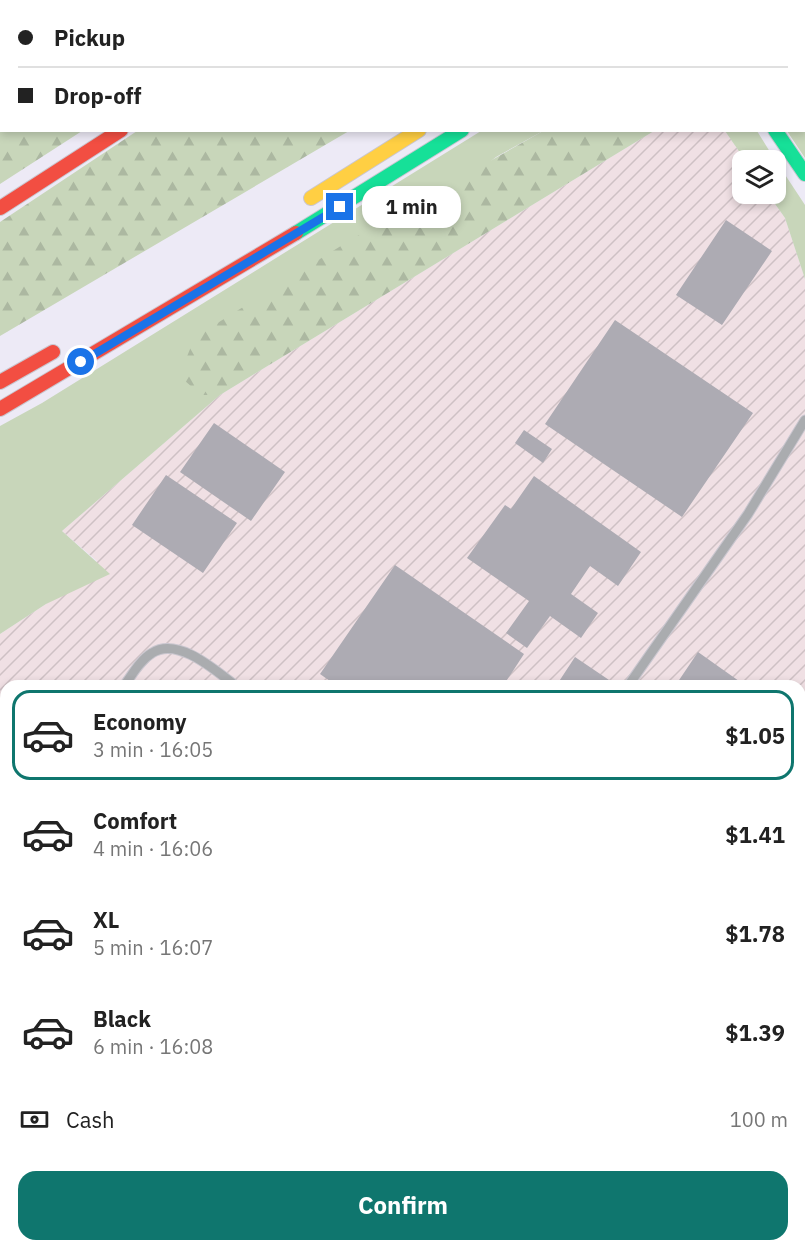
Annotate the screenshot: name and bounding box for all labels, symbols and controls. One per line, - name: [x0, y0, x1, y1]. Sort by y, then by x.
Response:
- text: Pickup: [54, 23, 125, 52]
- text: Drop-off: [54, 81, 141, 110]
- map controls: [732, 150, 786, 204]
- button: layers: [732, 150, 786, 204]
- callout: 1 min: [361, 186, 460, 228]
- route end: [326, 193, 353, 220]
- text: 1 min: [385, 193, 438, 220]
- route start: [67, 348, 94, 375]
- text: Economy: [93, 707, 187, 736]
- icon: car: [21, 708, 75, 762]
- text: $1.05: [725, 721, 785, 750]
- text: 3 min · 16:05: [93, 736, 213, 763]
- text: Comfort: [93, 806, 177, 835]
- icon: car: [21, 807, 75, 861]
- text: $1.41: [725, 820, 785, 849]
- text: 4 min · 16:06: [93, 835, 213, 862]
- text: XL: [93, 905, 119, 934]
- icon: car: [21, 906, 75, 960]
- text: $1.78: [725, 919, 785, 948]
- text: 5 min · 16:07: [93, 934, 213, 961]
- text: Black: [93, 1004, 151, 1033]
- icon: car: [21, 1005, 75, 1059]
- text: $1.39: [725, 1018, 785, 1047]
- text: 6 min · 16:08: [93, 1033, 213, 1060]
- icon: cash: [18, 1103, 51, 1136]
- text: Cash: [66, 1105, 115, 1134]
- text: 100 m: [730, 1106, 788, 1133]
- button: Confirm: [18, 1171, 788, 1240]

